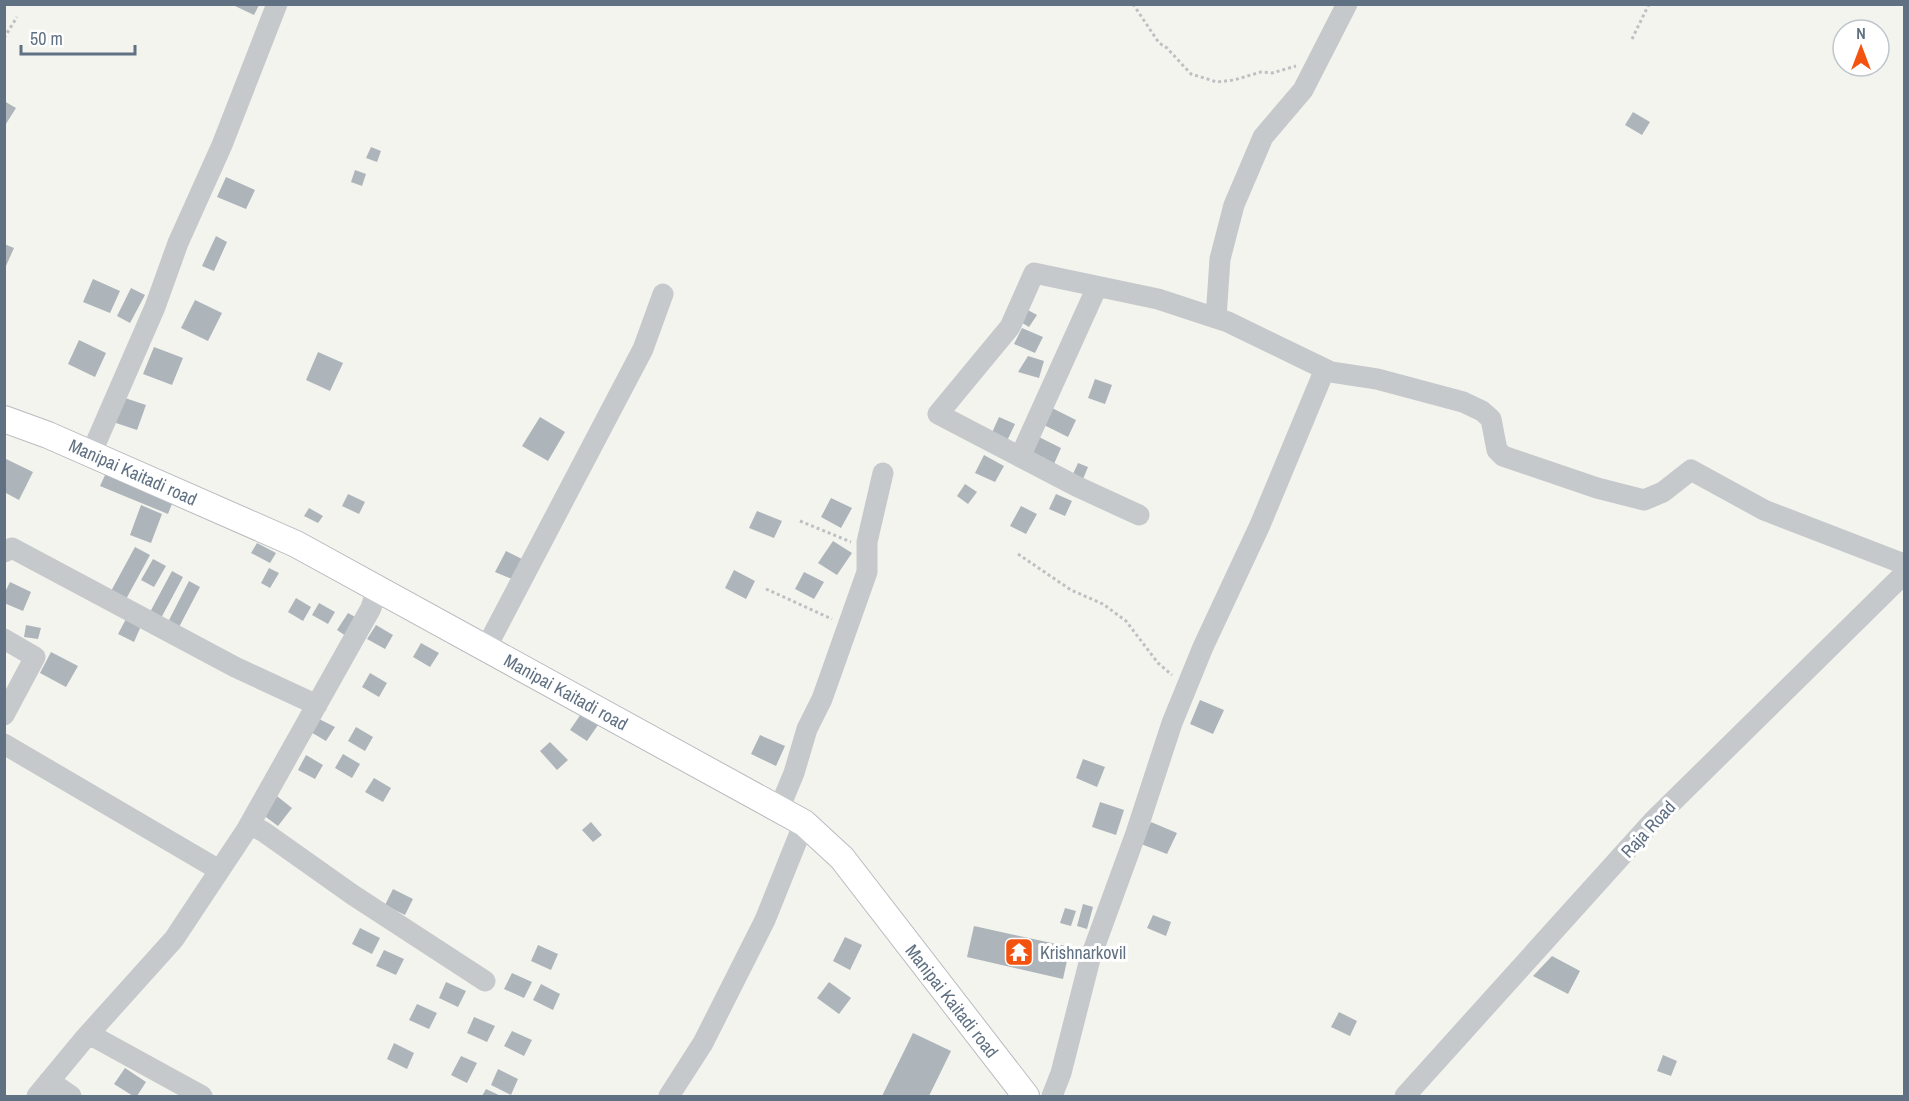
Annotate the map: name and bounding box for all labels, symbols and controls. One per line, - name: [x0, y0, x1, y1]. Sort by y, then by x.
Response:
- scale bar: [21, 18, 135, 56]
- north arrow: [1831, 18, 1891, 78]
- text: N: [1856, 22, 1866, 44]
- text: 50 m: [30, 26, 63, 51]
- street label: Manipai Kaitadi road: [65, 433, 201, 511]
- street label: Manipai Kaitadi road: [500, 648, 632, 736]
- street label: Raja Road: [1615, 795, 1681, 863]
- temple icon: Krishnarkovil: [1003, 936, 1035, 968]
- street label: Manipai Kaitadi road: [900, 939, 1004, 1063]
- place label: Krishnarkovil: [1040, 940, 1126, 965]

